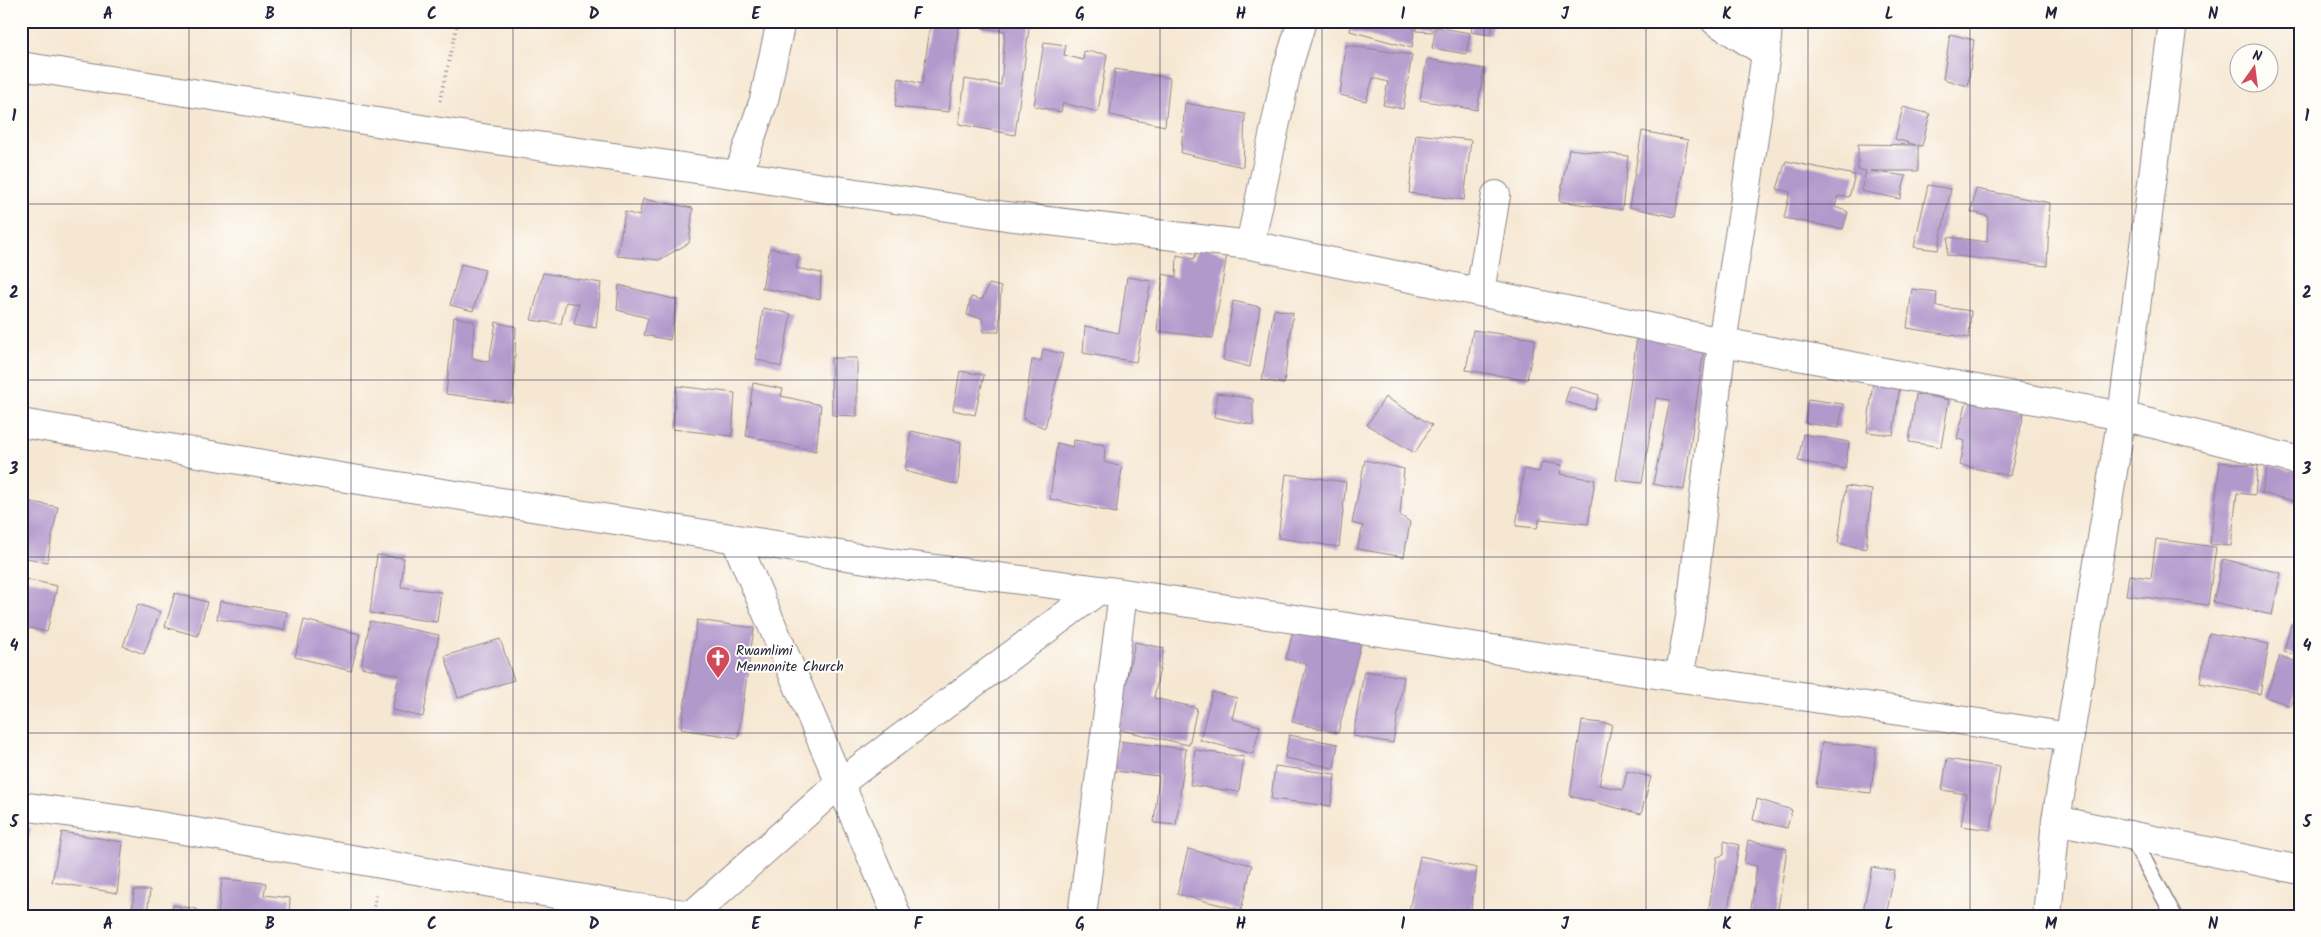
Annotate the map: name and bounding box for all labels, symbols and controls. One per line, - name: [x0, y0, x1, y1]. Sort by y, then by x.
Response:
- text: A: [103, 2, 113, 27]
- text: B: [265, 2, 275, 27]
- text: C: [427, 2, 437, 27]
- text: D: [589, 2, 600, 27]
- text: E: [752, 2, 762, 27]
- text: F: [914, 2, 924, 27]
- text: G: [1075, 2, 1085, 27]
- text: H: [1236, 2, 1246, 27]
- text: I: [1401, 2, 1406, 27]
- text: J: [1561, 2, 1570, 27]
- text: K: [1722, 2, 1732, 27]
- text: L: [1885, 2, 1893, 27]
- text: M: [2045, 2, 2058, 27]
- text: N: [2208, 2, 2218, 27]
- north arrow: [2228, 42, 2278, 92]
- text: N: [2250, 45, 2264, 68]
- text: 1: [12, 104, 17, 129]
- text: 1: [2305, 104, 2310, 129]
- text: 2: [9, 281, 19, 306]
- text: 2: [2302, 281, 2312, 306]
- text: 3: [9, 457, 19, 482]
- text: 3: [2302, 457, 2312, 482]
- text: 4: [10, 634, 19, 659]
- text: 4: [2303, 634, 2312, 659]
- place label: Rwamlimi Mennonite Church: [736, 640, 844, 678]
- church icon: Rwamlimi Mennonite Church: [705, 645, 731, 679]
- text: 5: [9, 810, 20, 835]
- text: 5: [2302, 810, 2313, 835]
- text: A: [103, 912, 113, 937]
- text: B: [265, 912, 275, 937]
- text: C: [427, 912, 437, 937]
- text: D: [589, 912, 600, 937]
- text: E: [752, 912, 762, 937]
- text: F: [914, 912, 924, 937]
- text: G: [1075, 912, 1085, 937]
- text: H: [1236, 912, 1246, 937]
- text: I: [1401, 912, 1406, 937]
- text: J: [1561, 912, 1570, 937]
- text: K: [1722, 912, 1732, 937]
- text: L: [1885, 912, 1893, 937]
- text: M: [2045, 912, 2058, 937]
- text: N: [2208, 912, 2218, 937]

